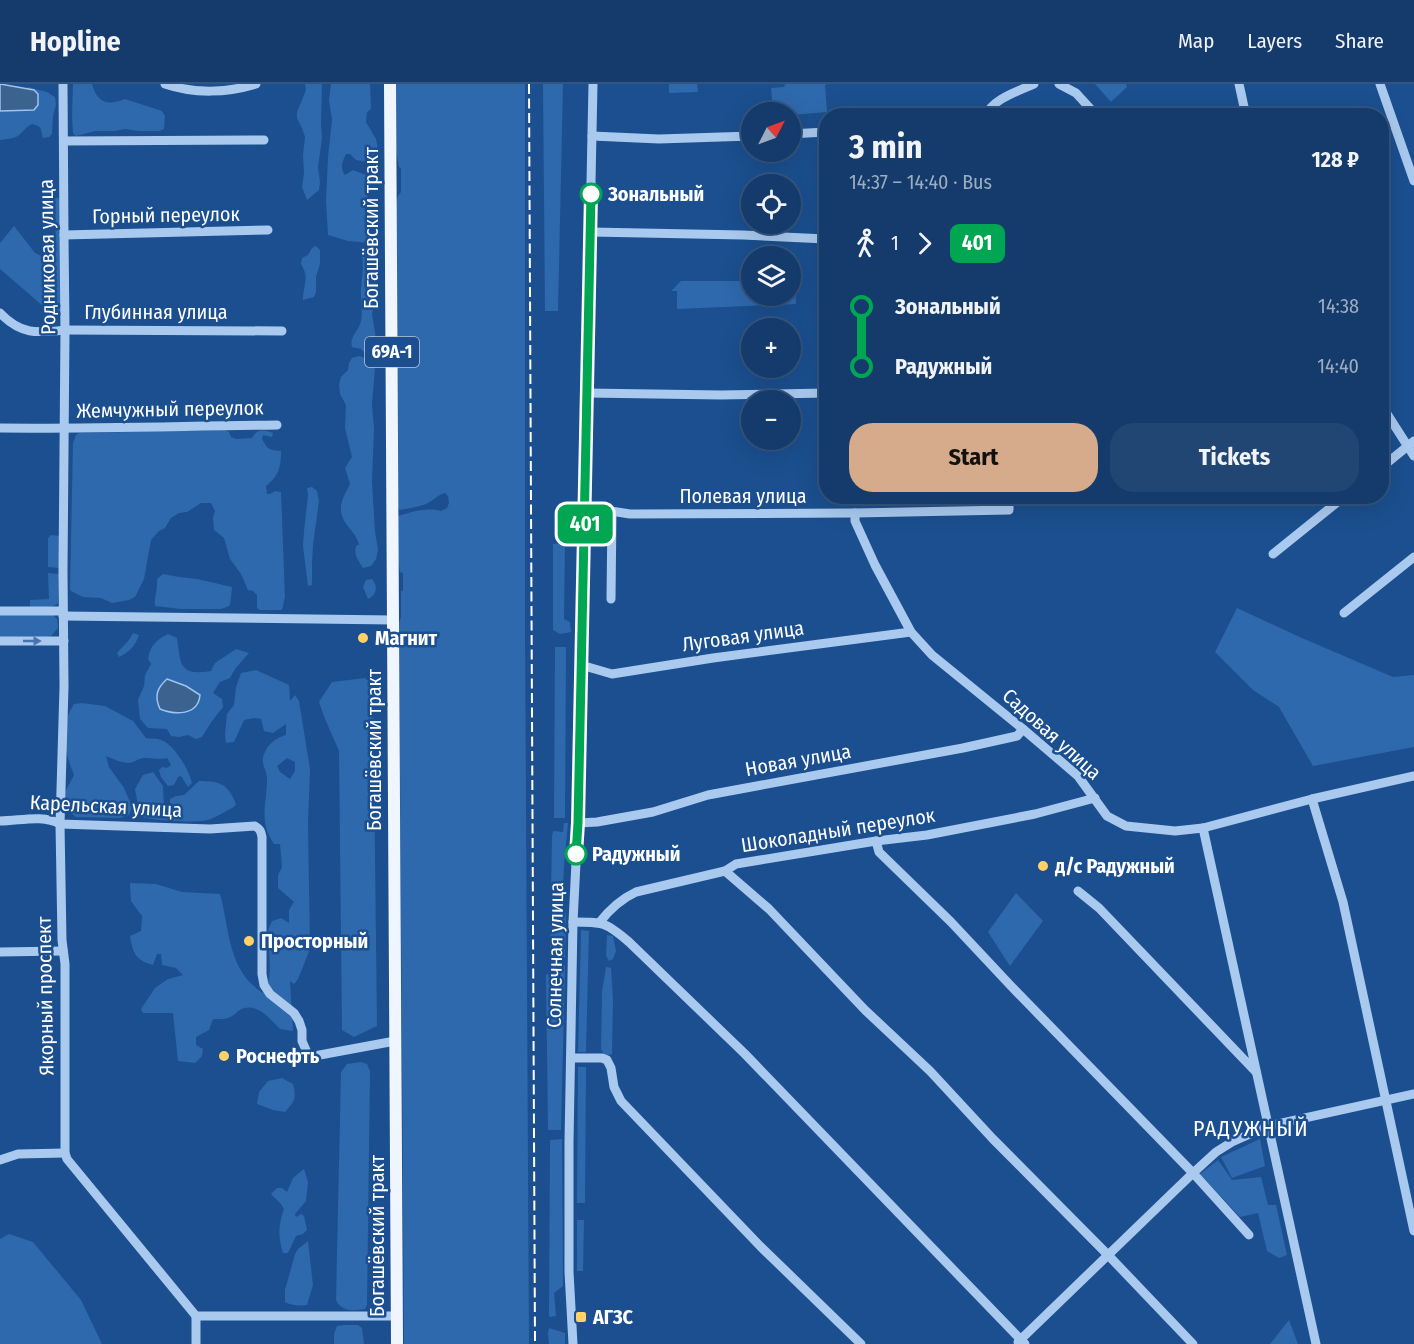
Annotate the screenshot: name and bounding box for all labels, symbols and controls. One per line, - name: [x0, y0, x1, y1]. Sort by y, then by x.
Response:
- text: Hopline: [30, 25, 121, 58]
- text: Map: [1178, 28, 1214, 54]
- text: Layers: [1247, 28, 1302, 54]
- text: Share: [1335, 28, 1384, 54]
- north arrow: [741, 102, 801, 162]
- map controls: [741, 102, 801, 450]
- text: 3 min: [849, 127, 923, 167]
- street label: Богашёвский тракт: [359, 146, 383, 309]
- text: 128 ₽: [1311, 146, 1359, 173]
- text: 14:37 – 14:40 · Bus: [849, 170, 992, 194]
- button: locate: [741, 174, 801, 234]
- street label: Родниковая улица: [34, 179, 60, 335]
- place label: Зональный: [607, 182, 704, 206]
- marker: Зональный: [580, 183, 602, 205]
- street label: Горный переулок: [92, 202, 241, 228]
- icon: walk: [849, 227, 882, 260]
- icon: forward: [908, 227, 941, 260]
- text: 401: [962, 230, 993, 256]
- text: 1: [891, 231, 899, 255]
- button: layers: [741, 246, 801, 306]
- text: Зональный: [895, 293, 1001, 320]
- text: 14:38: [1318, 294, 1359, 318]
- street label: Глубинная улица: [84, 300, 228, 324]
- button: +: [741, 318, 801, 378]
- road number: 69А-1: [365, 337, 419, 367]
- text: Радужный: [895, 353, 992, 380]
- text: 14:40: [1317, 354, 1359, 378]
- button: −: [741, 390, 801, 450]
- street label: Жемчужный переулок: [76, 395, 264, 423]
- button: Start: [849, 423, 1098, 492]
- button: Tickets: [1110, 423, 1359, 492]
- street label: Полевая улица: [680, 484, 806, 508]
- line badge: 401: [550, 504, 620, 544]
- text: 401: [570, 511, 600, 537]
- street label: Луговая улица: [681, 616, 805, 656]
- place label: Магнит: [375, 626, 438, 650]
- marker: Магнит: [356, 631, 370, 645]
- one-way arrow: [22, 636, 41, 646]
- street label: Богашёвский тракт: [362, 668, 386, 831]
- street label: Садовая улица: [998, 683, 1106, 785]
- street label: Новая улица: [743, 739, 853, 781]
- street label: Карельская улица: [29, 790, 183, 822]
- street label: Шоколадный переулок: [739, 803, 937, 857]
- place label: Радужный: [592, 842, 680, 866]
- marker: Радужный: [565, 843, 587, 865]
- place label: д/с Радужный: [1054, 854, 1175, 878]
- marker: д/с Радужный: [1036, 859, 1050, 873]
- street label: Солнечная улица: [542, 882, 568, 1028]
- street label: Якорный проспект: [32, 915, 58, 1076]
- place label: Просторный: [261, 929, 368, 953]
- marker: Просторный: [242, 934, 256, 948]
- place label: Роснефть: [236, 1044, 320, 1068]
- marker: Роснефть: [217, 1049, 231, 1063]
- district label: РАДУЖНЫЙ: [1193, 1115, 1309, 1142]
- street label: Богашёвский тракт: [365, 1154, 389, 1317]
- place label: АГЗС: [592, 1305, 634, 1329]
- marker: АГЗС: [574, 1310, 588, 1324]

